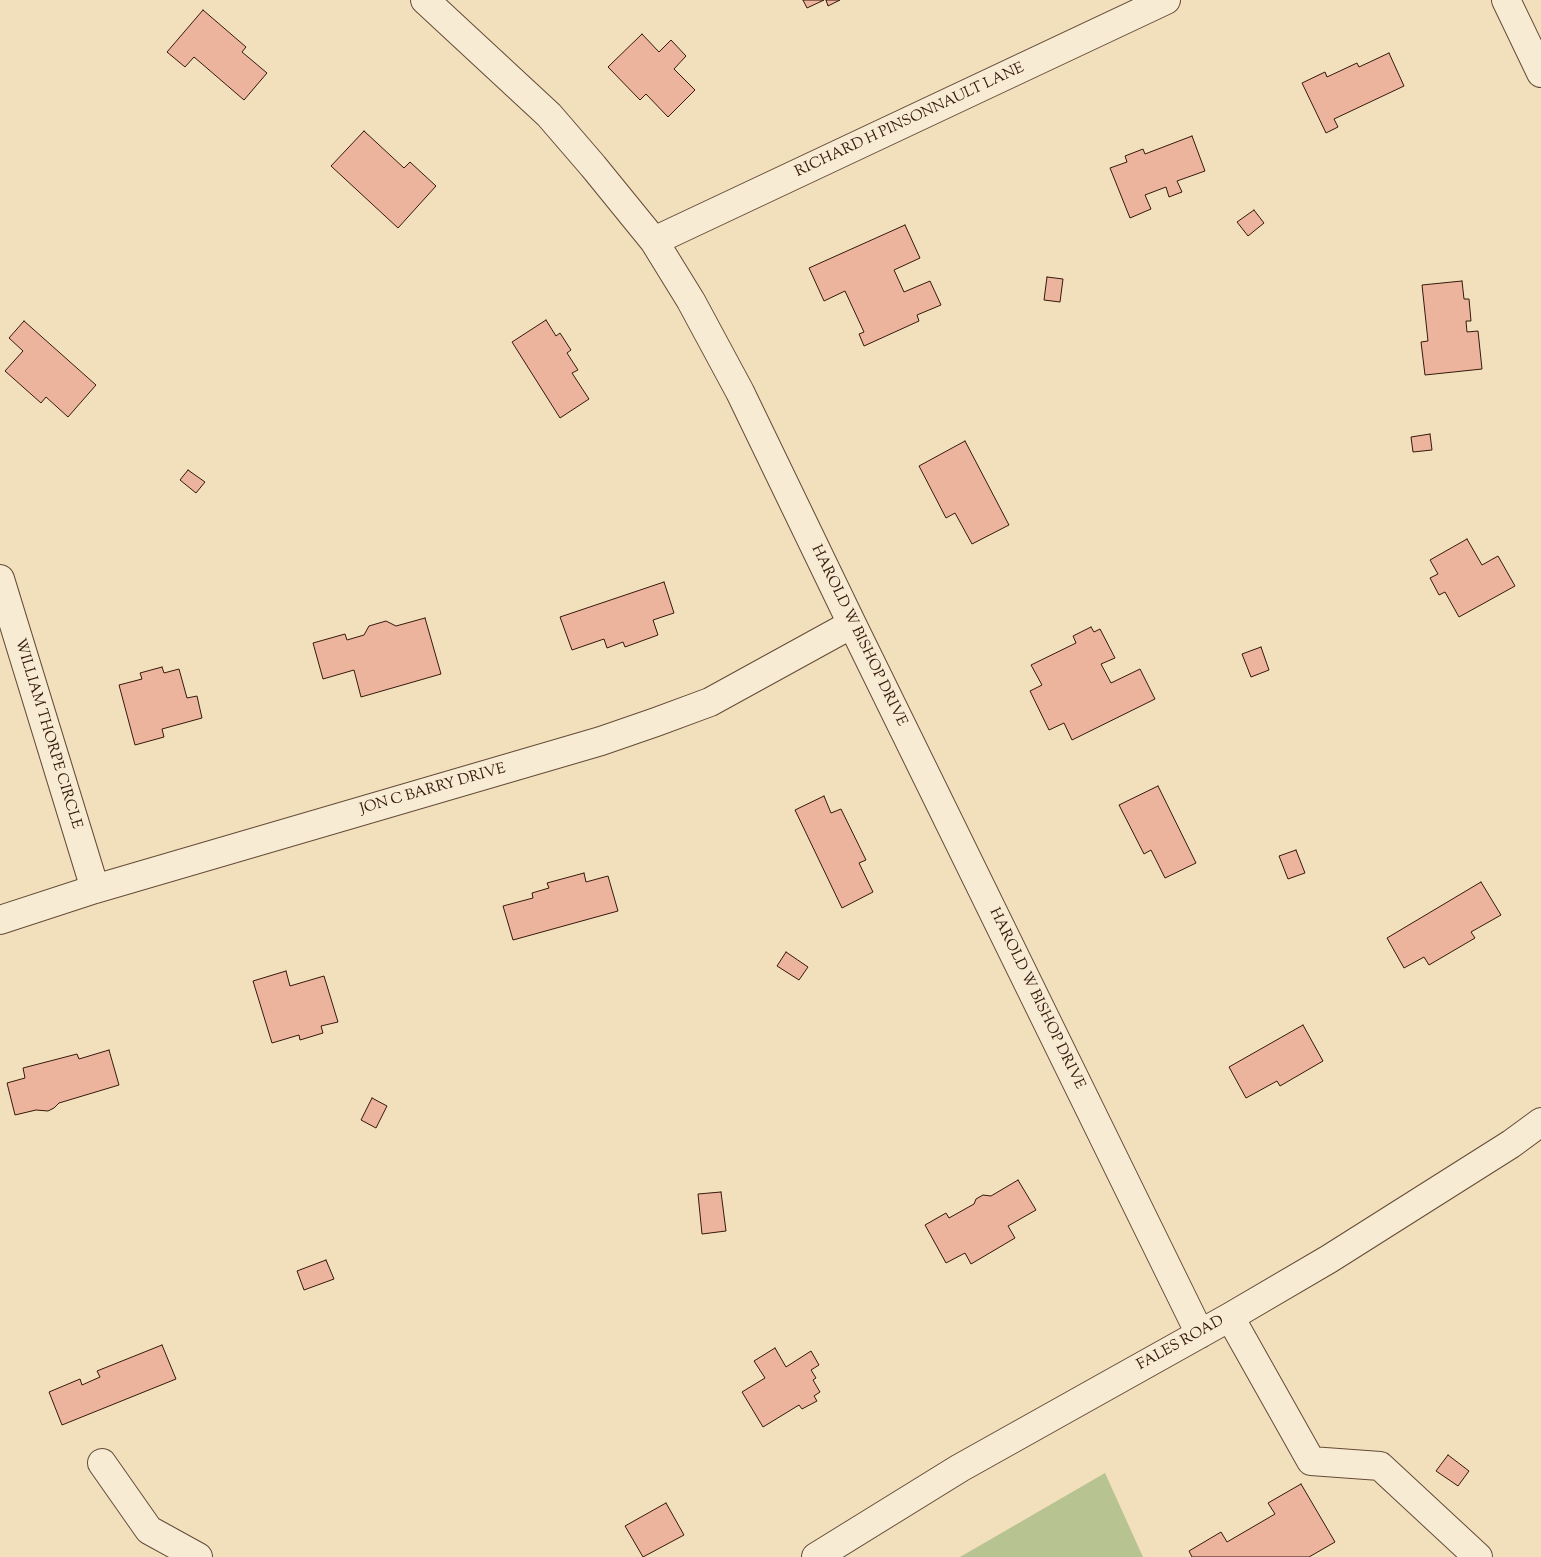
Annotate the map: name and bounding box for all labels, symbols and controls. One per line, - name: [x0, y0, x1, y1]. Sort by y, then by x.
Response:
- street label: RICHARD H PINSONNAULT LANE: [793, 60, 1027, 182]
- street label: HAROLD W BISHOP DRIVE: [806, 542, 910, 730]
- street label: WILLIAM THORPE CIRCLE: [9, 637, 85, 831]
- street label: JON C BARRY DRIVE: [358, 761, 508, 819]
- street label: HAROLD W BISHOP DRIVE: [984, 905, 1088, 1093]
- street label: FALES ROAD: [1135, 1313, 1227, 1375]

